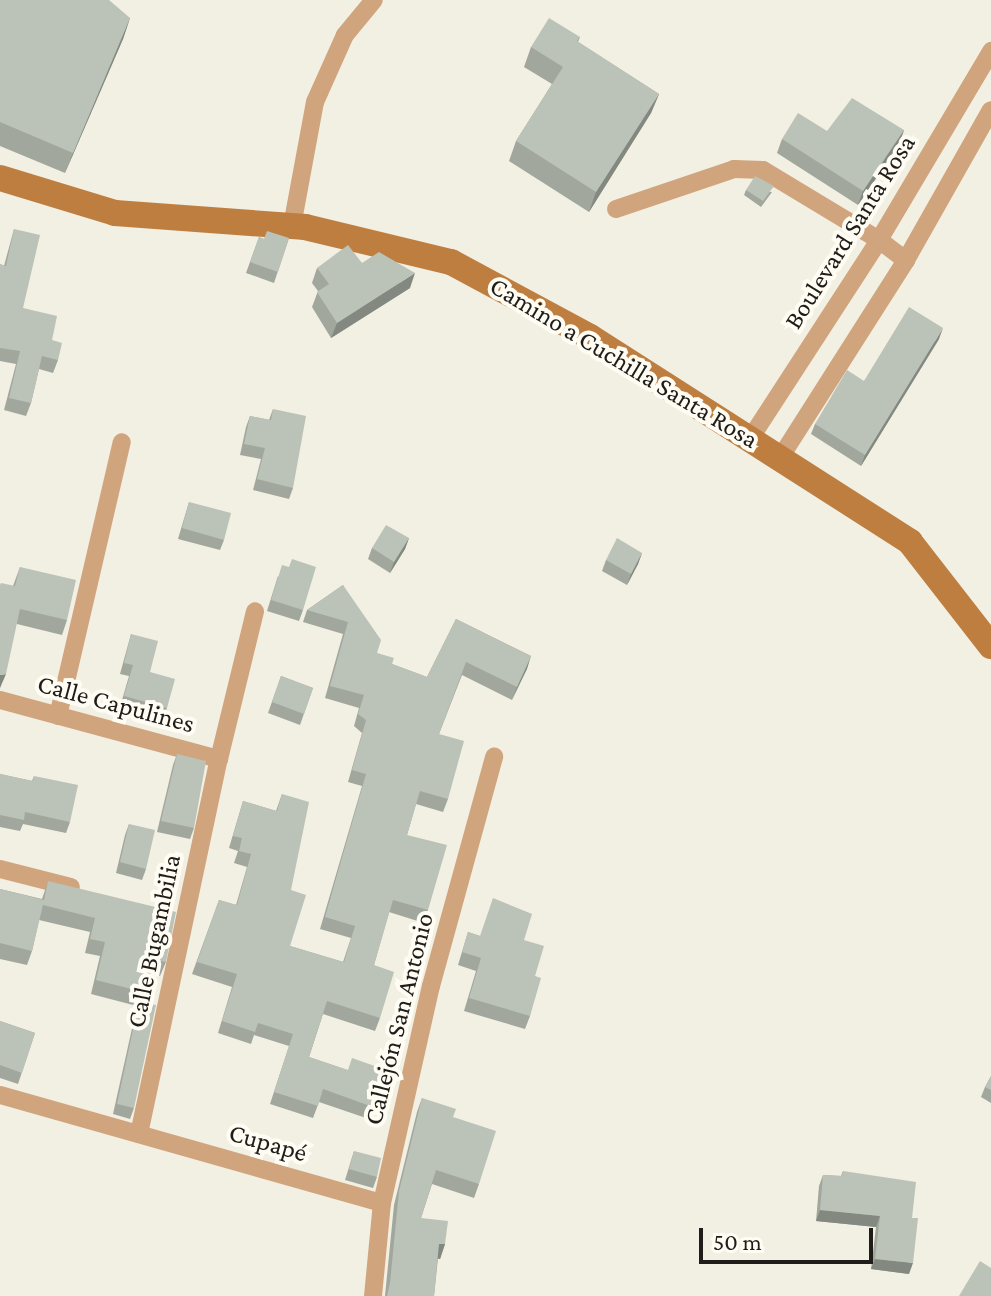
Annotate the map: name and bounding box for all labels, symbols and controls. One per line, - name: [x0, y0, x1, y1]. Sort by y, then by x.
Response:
- street label: Boulevard Santa Rosa: [778, 129, 922, 335]
- street label: Camino a Cuchilla Santa Rosa: [484, 270, 764, 456]
- street label: Calle Capulines: [34, 668, 198, 740]
- street label: Calle Bugambilia: [120, 851, 188, 1031]
- street label: Callejón San Antonio: [358, 910, 440, 1128]
- street label: Cupapé: [225, 1117, 311, 1169]
- scale bar: [703, 1212, 877, 1262]
- text: 50 m: [713, 1228, 762, 1255]

